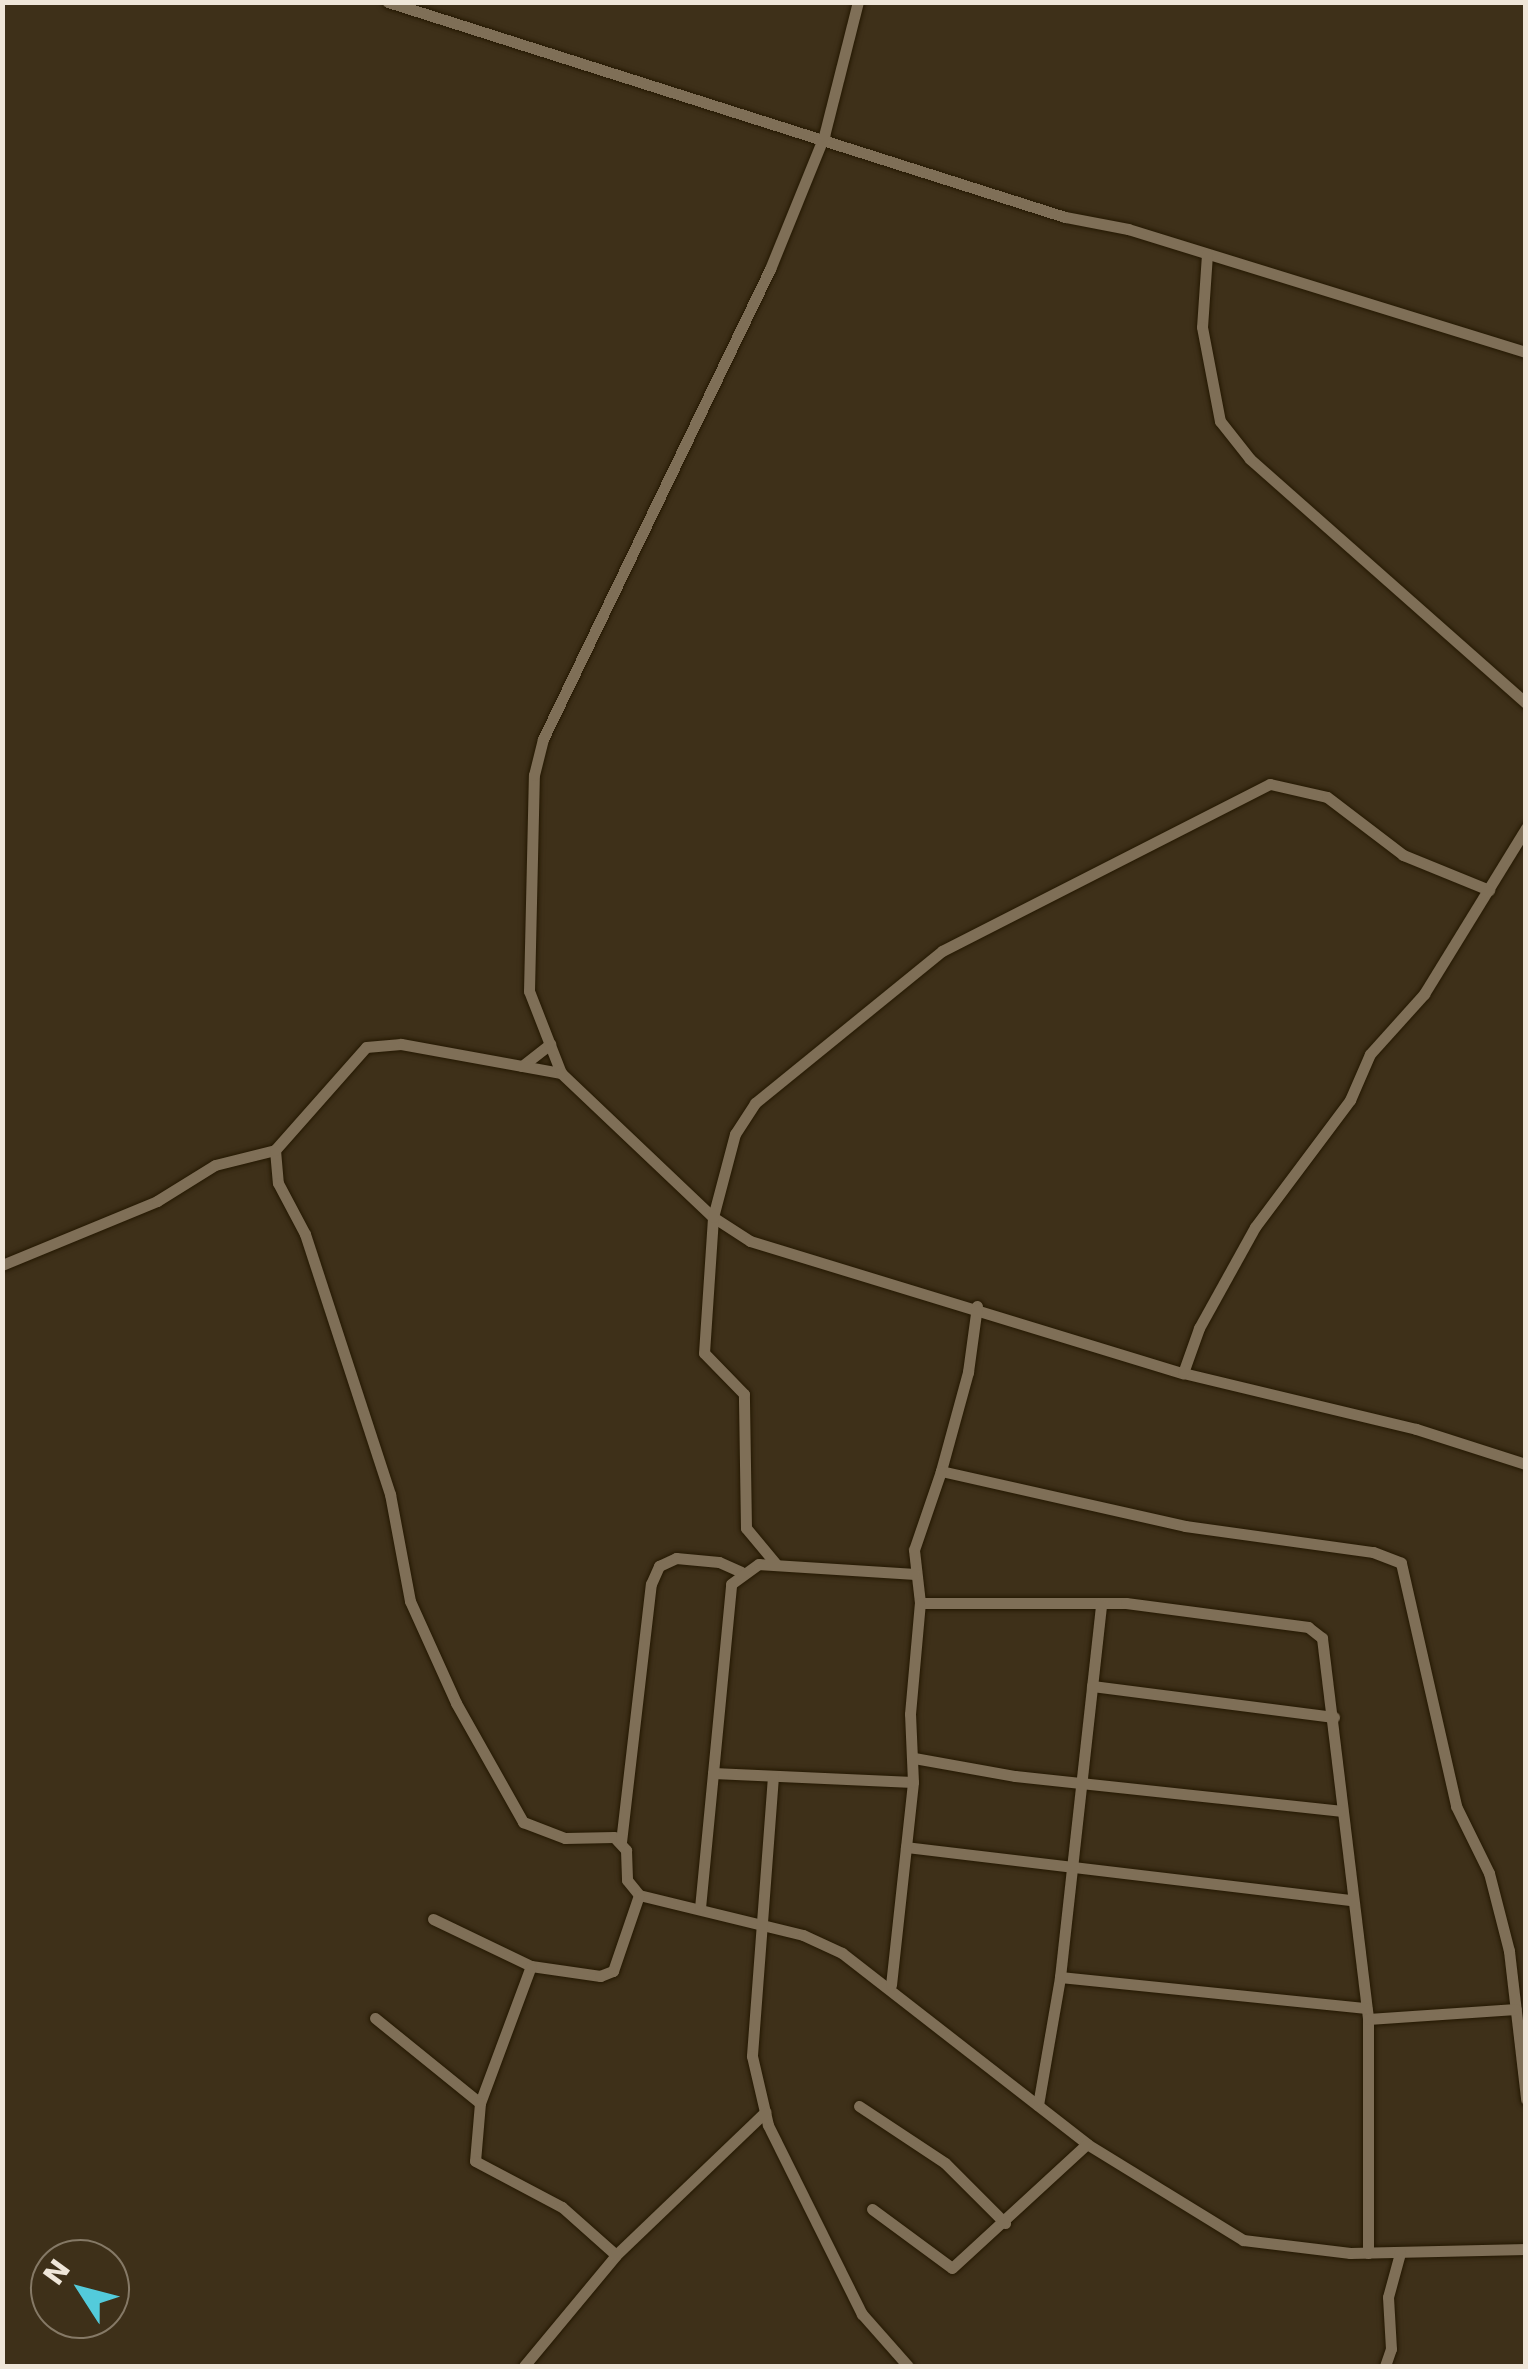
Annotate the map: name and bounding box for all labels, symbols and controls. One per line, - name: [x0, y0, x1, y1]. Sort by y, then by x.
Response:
- north arrow: [30, 2239, 130, 2339]
- text: N: [37, 2253, 77, 2291]

